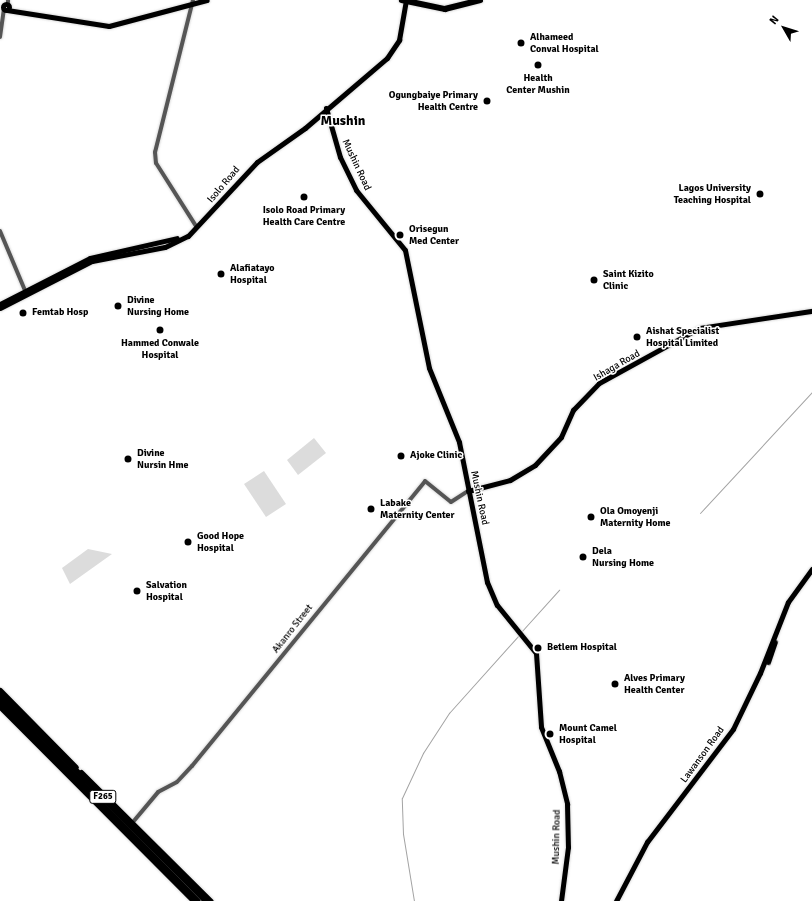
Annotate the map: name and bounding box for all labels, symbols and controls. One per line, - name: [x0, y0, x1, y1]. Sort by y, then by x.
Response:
- north arrow: [764, 8, 804, 48]
- text: N: [767, 13, 782, 27]
- place label: Alhameed Conval Hospital: [530, 31, 599, 54]
- marker: Alhameed Conval Hospital: [515, 37, 527, 49]
- marker: Health Center Mushin: [532, 59, 544, 71]
- place label: Health Center Mushin: [506, 72, 570, 96]
- place label: Ogungbaiye Primary Health Centre: [389, 89, 478, 112]
- marker: Ogungbaiye Primary Health Centre: [481, 95, 493, 107]
- district label: Mushin: [321, 113, 365, 129]
- street label: Mushin Road: [339, 137, 373, 193]
- street label: Isolo Road: [205, 164, 243, 206]
- place label: Lagos University Teaching Hospital: [674, 182, 751, 206]
- marker: Lagos University Teaching Hospital: [754, 188, 766, 200]
- marker: Isolo Road Primary Health Care Centre: [298, 191, 310, 203]
- place label: Isolo Road Primary Health Care Centre: [263, 204, 345, 228]
- place label: Orisegun Med Center: [409, 223, 459, 246]
- marker: Orisegun Med Center: [394, 229, 406, 241]
- place label: Alafiatayo Hospital: [230, 262, 275, 286]
- marker: Alafiatayo Hospital: [215, 268, 227, 280]
- place label: Saint Kizito Clinic: [603, 268, 654, 292]
- marker: Saint Kizito Clinic: [588, 274, 600, 286]
- place label: Divine Nursing Home: [127, 294, 189, 318]
- marker: Divine Nursing Home: [112, 300, 124, 312]
- marker: Femtab Hosp: [17, 307, 29, 319]
- place label: Femtab Hosp: [32, 307, 88, 319]
- marker: Hammed Conwale Hospital: [154, 324, 166, 336]
- place label: Aishat Specialist Hospital Limited: [646, 325, 719, 348]
- marker: Aishat Specialist Hospital Limited: [631, 331, 643, 343]
- place label: Hammed Conwale Hospital: [121, 337, 199, 360]
- street label: Ishaga Road: [592, 348, 642, 384]
- place label: Divine Nursin Hme: [137, 447, 188, 470]
- marker: Ajoke Clinic: [395, 450, 407, 462]
- place label: Ajoke Clinic: [410, 450, 462, 462]
- marker: Divine Nursin Hme: [122, 453, 134, 465]
- street label: Mushin Road: [467, 470, 491, 526]
- place label: Labake Maternity Center: [380, 497, 454, 520]
- marker: Labake Maternity Center: [365, 503, 377, 515]
- place label: Ola Omoyenji Maternity Home: [600, 505, 671, 528]
- marker: Ola Omoyenji Maternity Home: [585, 511, 597, 523]
- place label: Good Hope Hospital: [197, 530, 244, 554]
- marker: Good Hope Hospital: [182, 536, 194, 548]
- place label: Dela Nursing Home: [592, 545, 654, 568]
- marker: Dela Nursing Home: [577, 551, 589, 563]
- place label: Salvation Hospital: [146, 579, 187, 602]
- marker: Salvation Hospital: [131, 585, 143, 597]
- street label: Akanro Street: [270, 602, 316, 656]
- marker: Betlem Hospital: [532, 642, 544, 654]
- place label: Betlem Hospital: [547, 642, 617, 654]
- place label: Alves Primary Health Center: [624, 672, 685, 696]
- marker: Alves Primary Health Center: [609, 678, 621, 690]
- place label: Mount Camel Hospital: [559, 722, 617, 746]
- street label: Lawanson Road: [679, 725, 727, 785]
- marker: Mount Camel Hospital: [544, 728, 556, 740]
- road number: F265: [89, 790, 117, 804]
- street label: Mushin Road: [551, 809, 563, 865]

